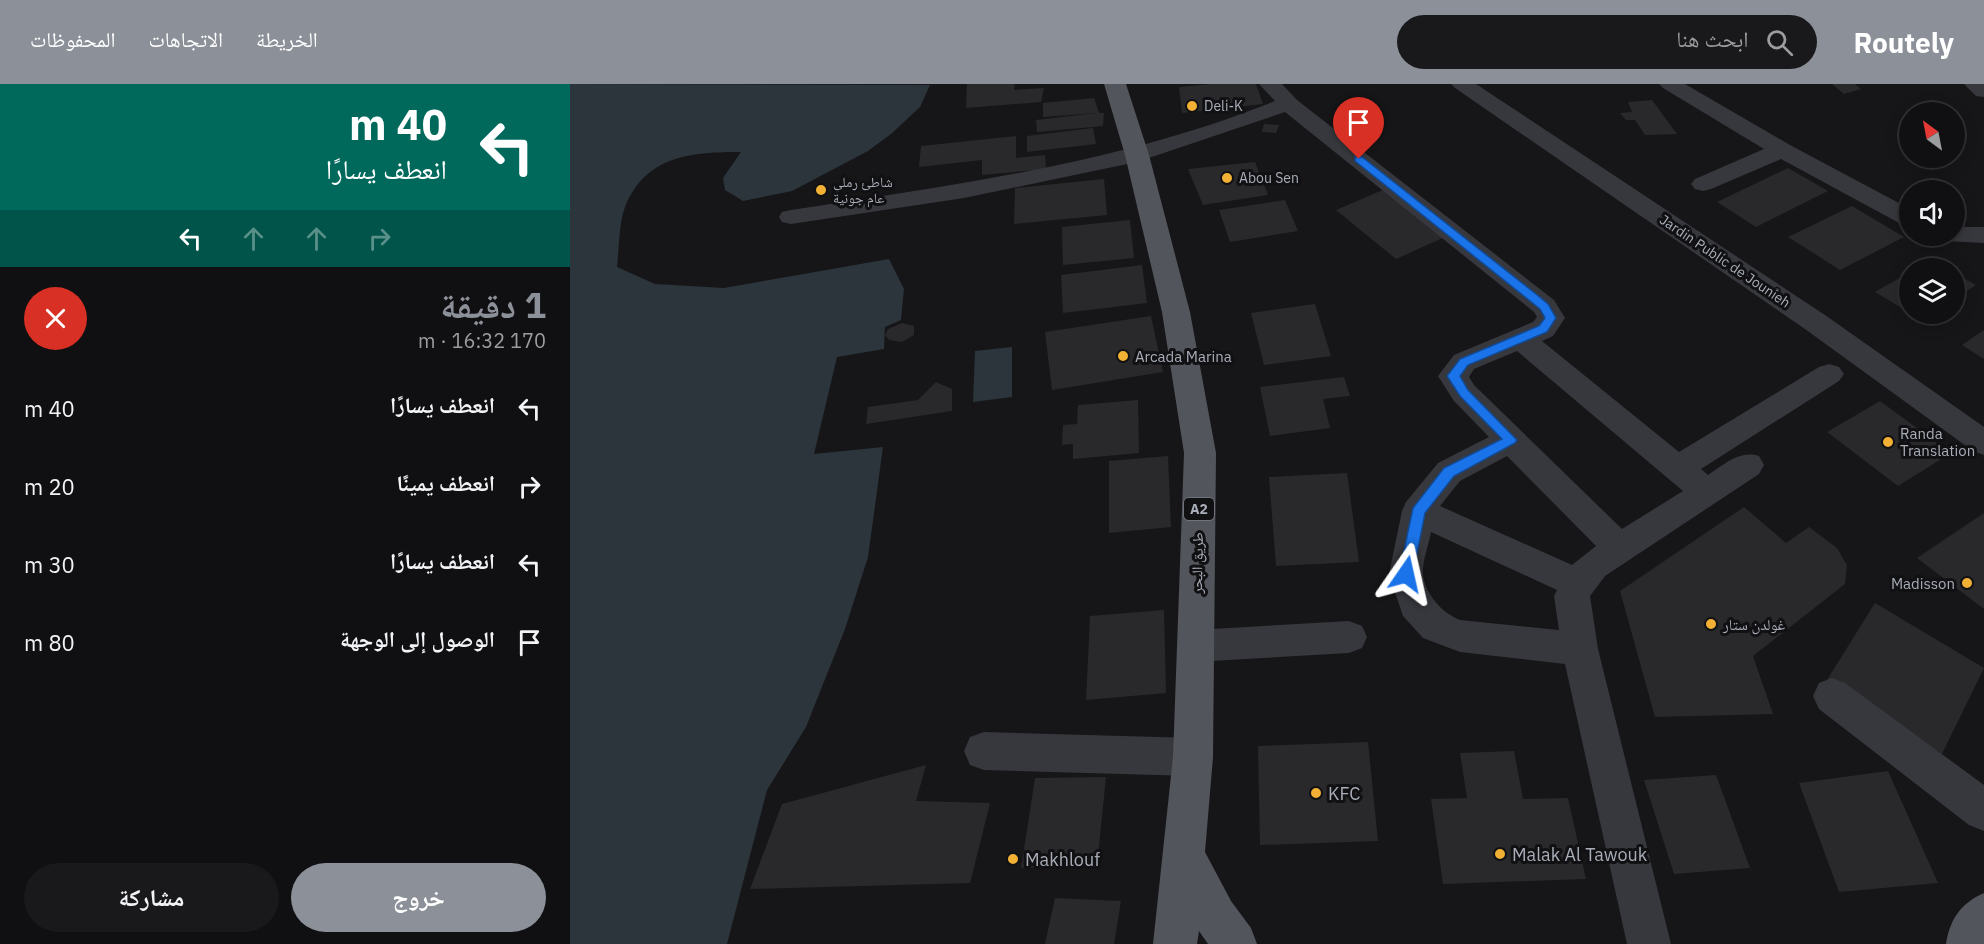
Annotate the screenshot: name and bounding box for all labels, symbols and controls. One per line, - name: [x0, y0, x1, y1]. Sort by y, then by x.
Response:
- search box: [1397, 15, 1817, 69]
- text: ابحث هنا: [1676, 24, 1748, 53]
- text: Routely: [1853, 24, 1954, 61]
- text: المحفوظات: [30, 25, 115, 53]
- text: الاتجاهات: [148, 25, 223, 53]
- text: الخريطة: [256, 25, 318, 53]
- icon: search: [1763, 26, 1796, 59]
- text: 40 m: [349, 97, 447, 152]
- place label: Deli-K: [1204, 97, 1243, 115]
- pin: [1333, 97, 1384, 159]
- marker: Deli-K: [1185, 99, 1199, 113]
- north arrow: [1899, 102, 1965, 168]
- map controls: [1899, 102, 1965, 324]
- icon: arrive: [1342, 106, 1375, 139]
- icon: left: [468, 108, 546, 186]
- text: انعطف يسارًا: [326, 151, 447, 186]
- place label: Abou Sen: [1239, 169, 1299, 187]
- marker: Abou Sen: [1220, 171, 1234, 185]
- place label: شاطئ رملي عام جونية: [833, 173, 893, 208]
- button: sound: [1899, 180, 1965, 246]
- marker: شاطئ رملي عام جونية: [814, 183, 828, 197]
- street label: Jardin Public de Jounieh: [1656, 211, 1794, 311]
- icon: left: [174, 222, 207, 255]
- icon: ahead: [237, 222, 270, 255]
- icon: ahead: [300, 222, 333, 255]
- icon: right: [363, 222, 396, 255]
- button: layers: [1899, 258, 1965, 324]
- text: 1 دقيقة: [440, 281, 546, 328]
- button: close: [24, 287, 87, 350]
- text: 170 m · 16:32: [418, 327, 546, 354]
- place label: Arcada Marina: [1135, 347, 1232, 366]
- marker: Arcada Marina: [1116, 349, 1130, 363]
- text: انعطف يسارًا: [390, 390, 495, 419]
- icon: left: [513, 392, 546, 425]
- text: 40 m: [24, 394, 75, 423]
- place label: Randa Translation: [1900, 424, 1975, 460]
- marker: Randa Translation: [1881, 435, 1895, 449]
- text: انعطف يمينًا: [397, 468, 495, 497]
- icon: right: [513, 470, 546, 503]
- text: 20 m: [24, 472, 75, 501]
- road number: A2: [1184, 498, 1214, 520]
- street label: طريق البحر: [1187, 532, 1208, 595]
- position arrow: [1374, 542, 1438, 606]
- text: انعطف يسارًا: [390, 546, 495, 575]
- icon: left: [513, 548, 546, 581]
- text: 30 m: [24, 550, 75, 579]
- place label: Madisson: [1891, 574, 1955, 593]
- marker: Madisson: [1960, 576, 1974, 590]
- place label: غولدن ستار: [1722, 615, 1785, 635]
- marker: غولدن ستار: [1704, 617, 1718, 631]
- text: الوصول إلى الوجهة: [340, 624, 495, 653]
- icon: arrive: [513, 626, 546, 659]
- text: 80 m: [24, 628, 75, 657]
- place label: KFC: [1328, 782, 1360, 805]
- marker: KFC: [1309, 786, 1323, 800]
- place label: Malak Al Tawouk: [1512, 843, 1648, 866]
- marker: Malak Al Tawouk: [1493, 847, 1507, 861]
- place label: Makhlouf: [1025, 848, 1100, 871]
- marker: Makhlouf: [1006, 852, 1020, 866]
- button: مشاركة: [24, 863, 279, 932]
- button: خروج: [291, 863, 546, 932]

